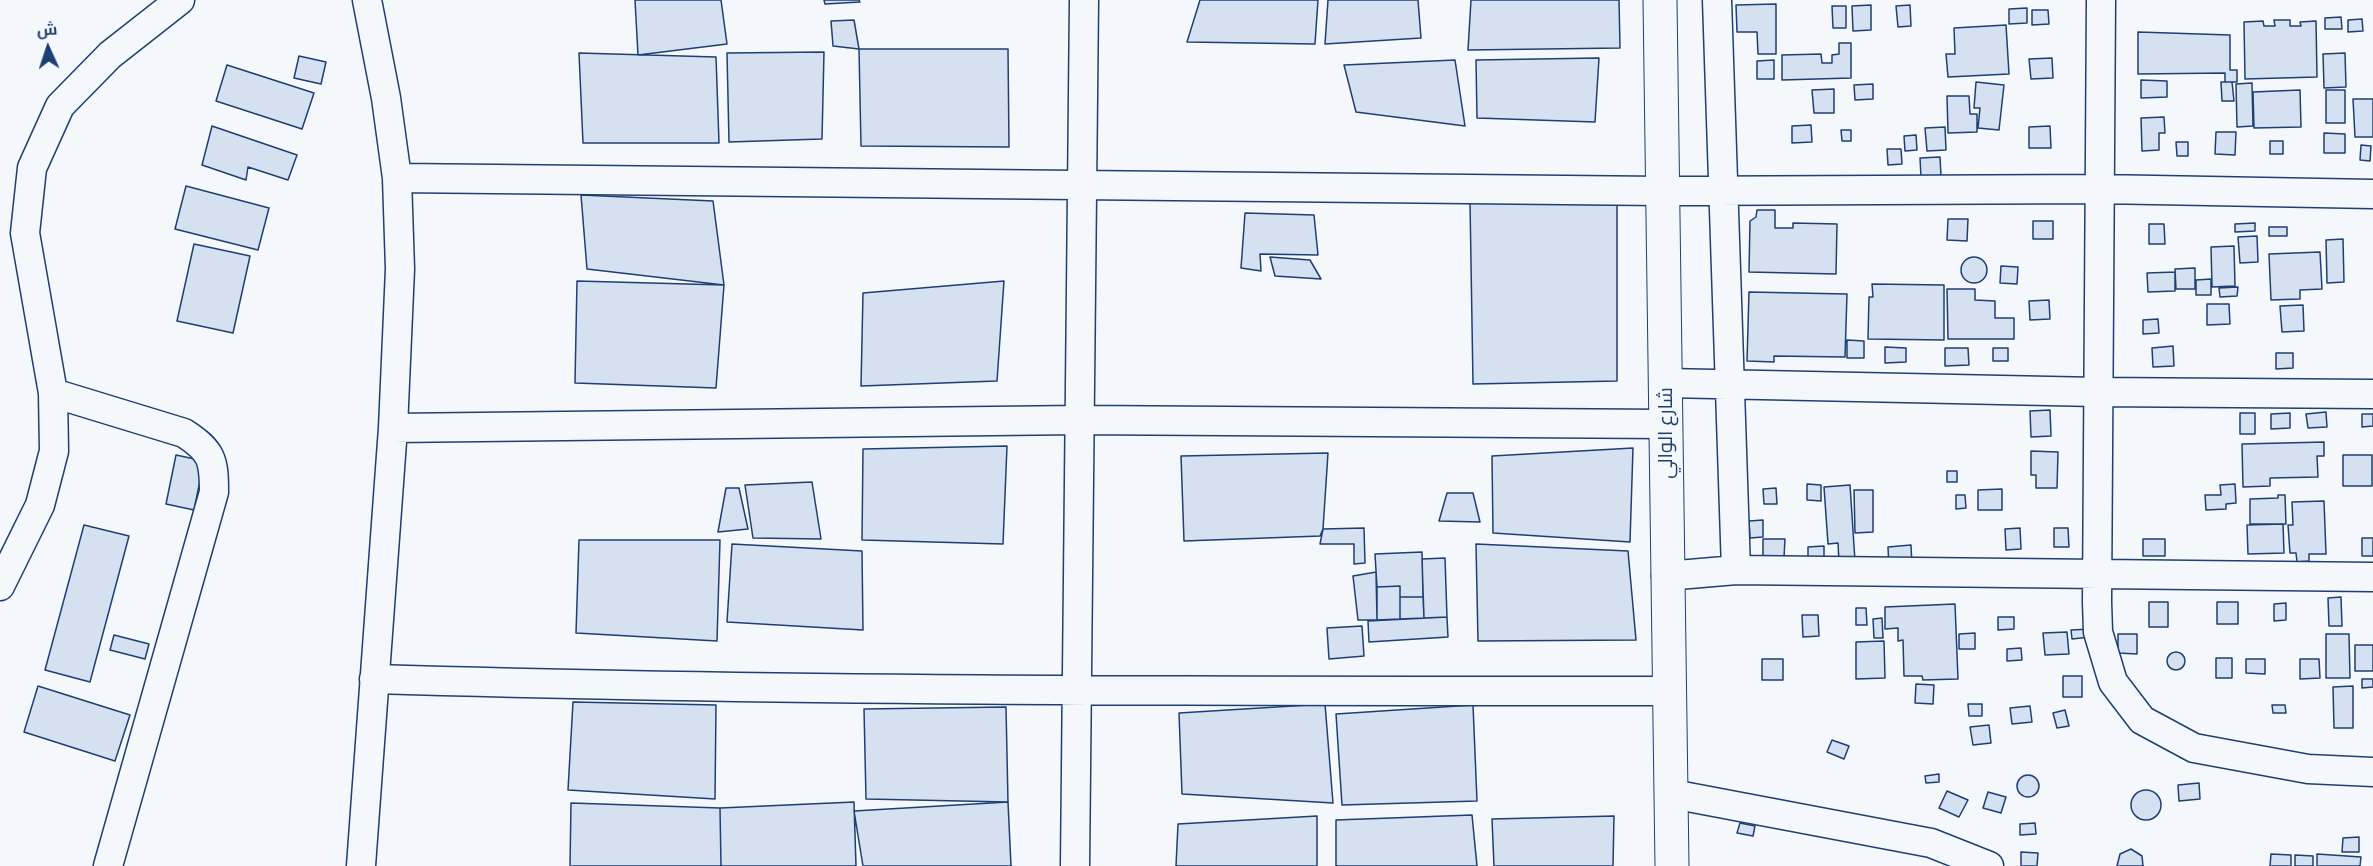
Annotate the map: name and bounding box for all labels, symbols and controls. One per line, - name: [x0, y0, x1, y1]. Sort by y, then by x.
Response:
- north arrow: [18, 18, 78, 78]
- text: ش: [36, 20, 58, 40]
- street label: شارع الوالي: [1654, 387, 1678, 479]

